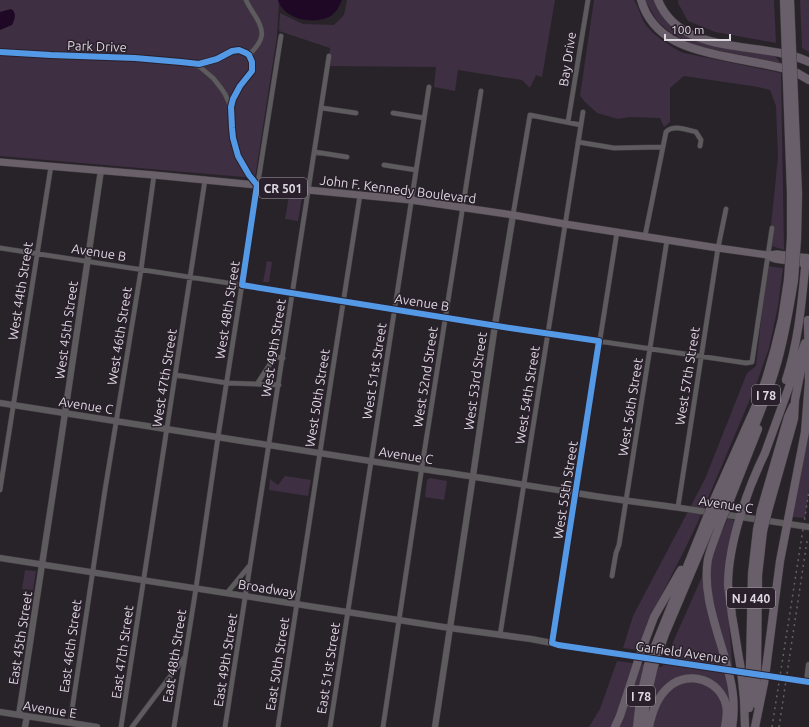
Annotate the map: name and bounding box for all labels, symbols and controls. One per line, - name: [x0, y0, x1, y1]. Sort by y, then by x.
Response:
- scale bar: [665, 16, 730, 42]
- text: 100 m: [671, 23, 704, 36]
- street label: Bay Drive: [556, 31, 578, 87]
- street label: Park Drive: [67, 38, 127, 54]
- street label: John F. Kennedy Boulevard: [319, 172, 477, 206]
- road number: CR 501: [259, 178, 307, 198]
- street label: West 44th Street: [5, 241, 35, 341]
- street label: Avenue B: [71, 241, 127, 263]
- street label: West 48th Street: [212, 260, 242, 360]
- street label: West 45th Street: [52, 280, 80, 380]
- street label: West 46th Street: [104, 286, 134, 386]
- street label: Avenue B: [394, 291, 450, 313]
- street label: West 49th Street: [258, 298, 288, 398]
- street label: West 51st Street: [359, 322, 389, 420]
- street label: West 52nd Street: [410, 326, 440, 428]
- street label: West 57th Street: [672, 326, 702, 426]
- street label: West 47th Street: [149, 328, 179, 428]
- street label: West 53rd Street: [461, 331, 489, 431]
- street label: West 54th Street: [512, 345, 542, 445]
- street label: West 50th Street: [302, 348, 332, 448]
- street label: West 56th Street: [615, 357, 645, 457]
- road number: I 78: [752, 385, 780, 405]
- street label: Avenue C: [58, 394, 114, 416]
- street label: West 55th Street: [550, 440, 580, 540]
- street label: Avenue C: [378, 444, 434, 466]
- street label: Avenue C: [698, 493, 754, 515]
- street label: Broadway: [237, 577, 297, 599]
- road number: NJ 440: [727, 588, 775, 608]
- street label: East 45th Street: [6, 590, 34, 686]
- street label: East 46th Street: [57, 598, 83, 694]
- street label: East 47th Street: [109, 604, 135, 700]
- street label: East 48th Street: [160, 608, 188, 704]
- street label: East 49th Street: [211, 612, 239, 708]
- street label: East 50th Street: [263, 616, 291, 712]
- street label: East 51st Street: [314, 621, 342, 715]
- street label: Garfield Avenue: [635, 639, 729, 665]
- road number: I 78: [627, 686, 655, 706]
- street label: Avenue E: [22, 698, 78, 720]

